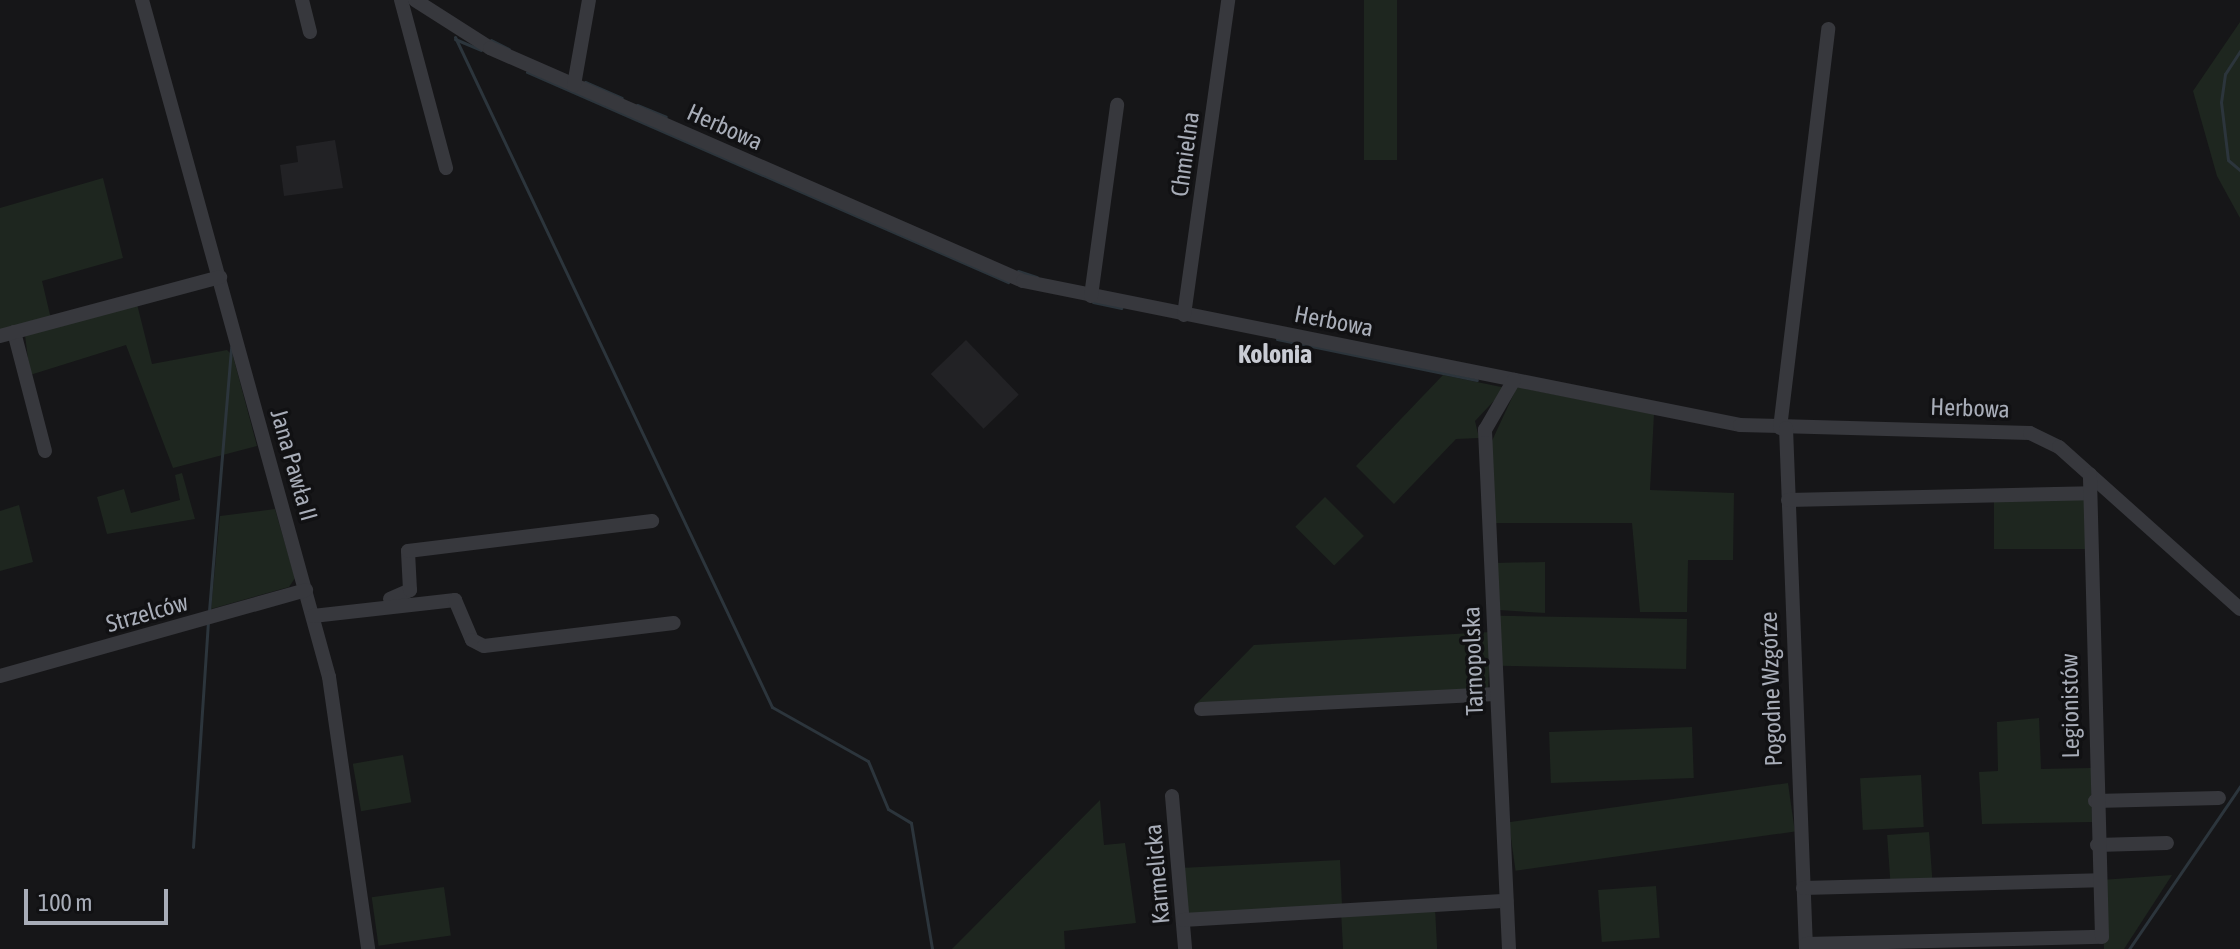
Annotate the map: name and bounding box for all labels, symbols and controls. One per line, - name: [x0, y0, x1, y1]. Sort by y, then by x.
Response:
- street label: Herbowa: [683, 98, 767, 156]
- street label: Chmielna: [1165, 110, 1205, 198]
- street label: Herbowa: [1292, 299, 1376, 343]
- district label: Kolonia: [1238, 339, 1312, 371]
- street label: Herbowa: [1930, 392, 2010, 424]
- street label: Jana Pawła II: [264, 406, 324, 524]
- street label: Strzelców: [103, 588, 191, 638]
- street label: Tarnopolska: [1457, 606, 1489, 716]
- street label: Pogodne Wzgórze: [1754, 611, 1788, 767]
- street label: Legionistów: [2055, 653, 2085, 759]
- street label: Karmelicka: [1138, 823, 1176, 925]
- scale bar: [28, 873, 172, 923]
- text: 100 m: [38, 889, 92, 916]

